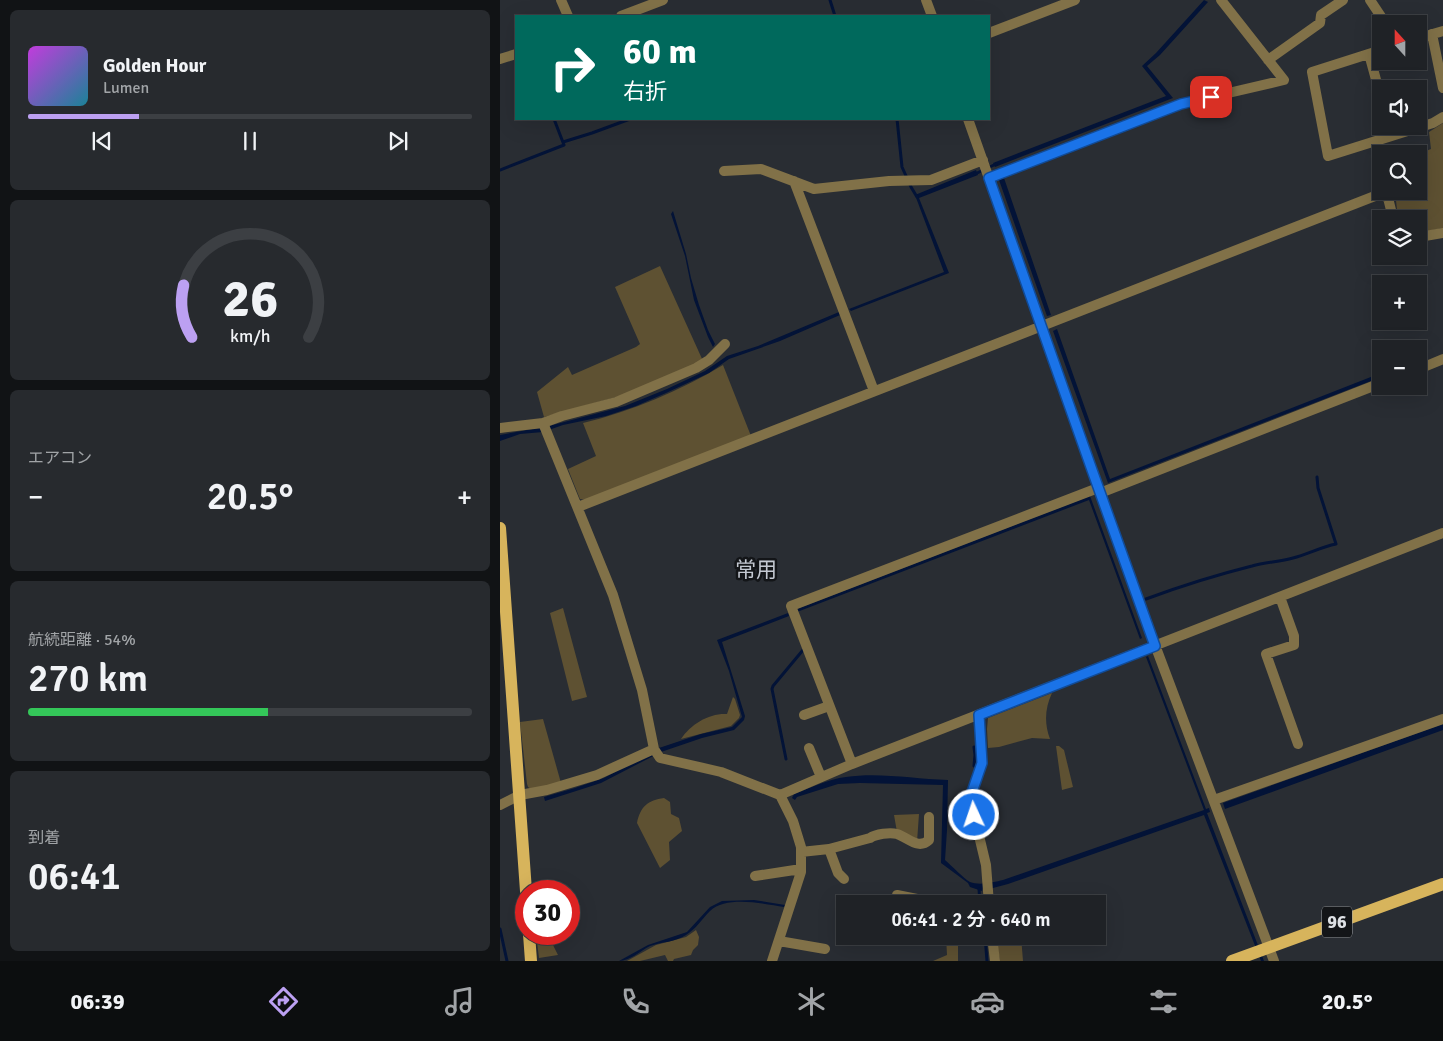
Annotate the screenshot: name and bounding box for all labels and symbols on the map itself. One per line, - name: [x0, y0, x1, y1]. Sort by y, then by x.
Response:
- north arrow: [1372, 15, 1428, 70]
- pin: [1190, 76, 1232, 118]
- district label: 常用: [735, 557, 777, 583]
- position arrow: [947, 788, 999, 840]
- speed limit sign: 30: [515, 880, 580, 945]
- road number: 96: [1322, 906, 1352, 938]

